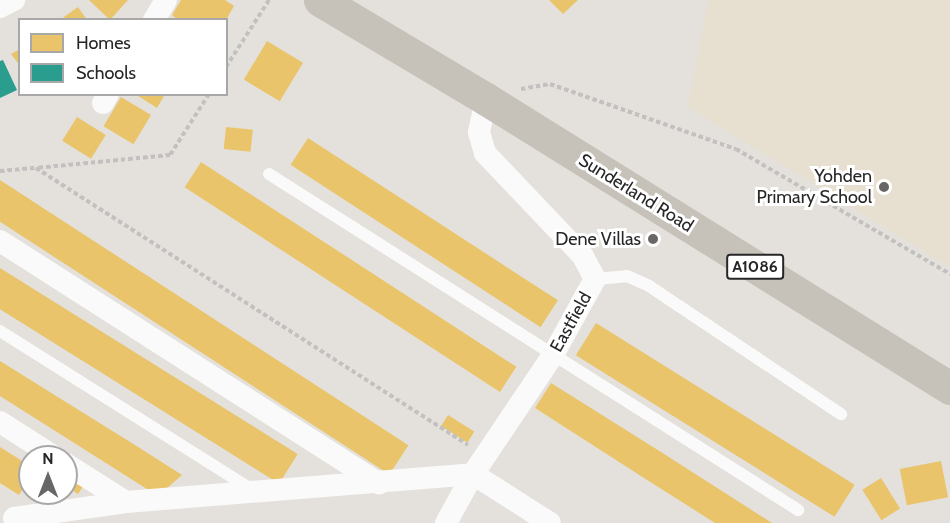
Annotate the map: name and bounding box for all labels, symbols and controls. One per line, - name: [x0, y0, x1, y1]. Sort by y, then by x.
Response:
- legend: [18, 18, 228, 96]
- text: Homes: [76, 32, 131, 54]
- text: Schools: [76, 62, 136, 84]
- street label: Sunderland Road: [575, 149, 697, 237]
- place label: Yohden Primary School: [757, 166, 872, 208]
- marker: Yohden Primary School: [877, 180, 891, 194]
- place label: Dene Villas: [555, 228, 641, 250]
- marker: Dene Villas: [646, 232, 660, 246]
- road number: A1086: [725, 254, 785, 280]
- street label: Eastfield: [546, 288, 596, 356]
- north arrow: [18, 445, 78, 505]
- text: N: [42, 449, 54, 468]

